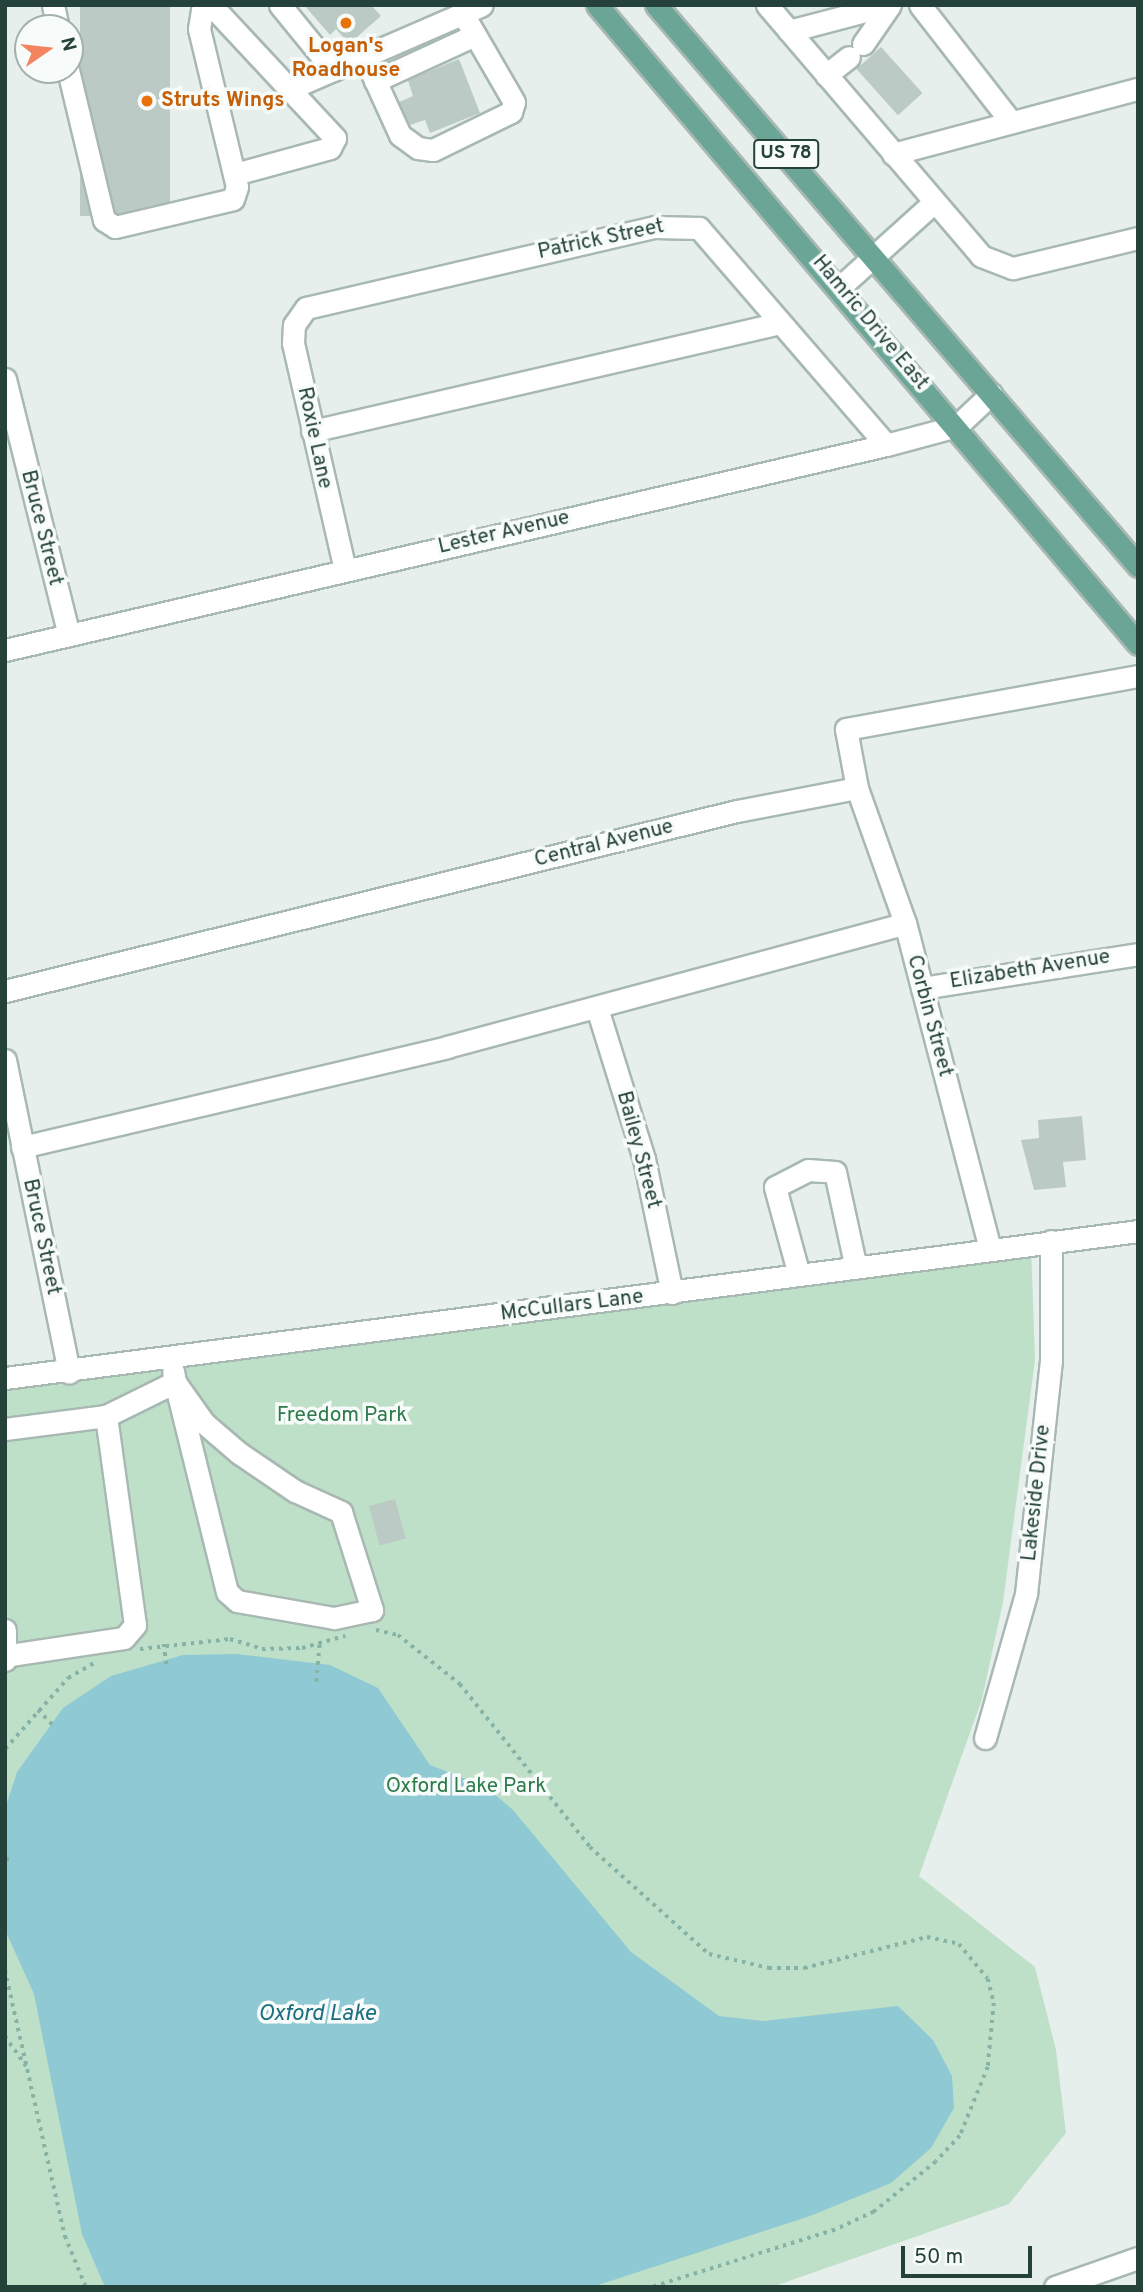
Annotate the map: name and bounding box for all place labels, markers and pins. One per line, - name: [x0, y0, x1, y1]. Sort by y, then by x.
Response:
- marker: Logan's Roadhouse: [338, 15, 354, 31]
- place label: Logan's Roadhouse: [292, 34, 400, 84]
- place label: Struts Wings: [161, 88, 285, 114]
- marker: Struts Wings: [139, 93, 155, 109]

